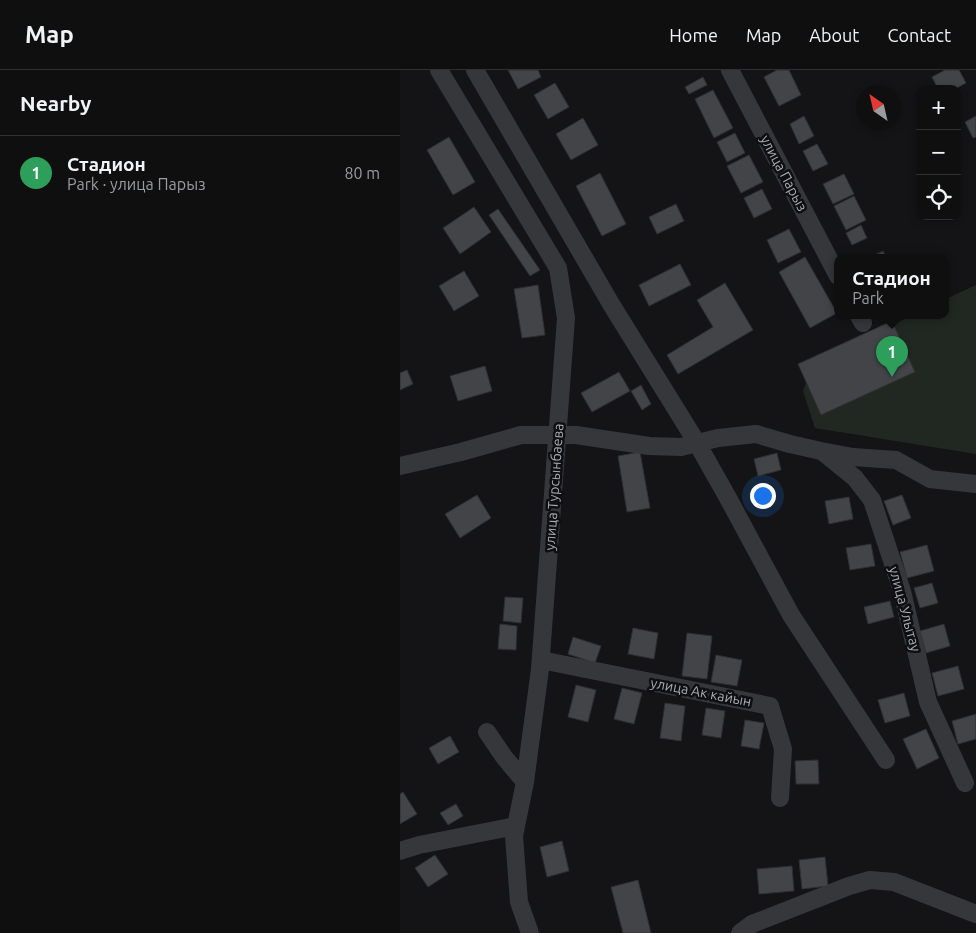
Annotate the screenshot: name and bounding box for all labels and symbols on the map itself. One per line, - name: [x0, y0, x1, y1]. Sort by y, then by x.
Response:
- north arrow: [856, 85, 901, 130]
- street label: улица Парыз: [757, 132, 811, 214]
- pin: 1: [876, 336, 908, 377]
- street label: улица Турсынбаева: [542, 423, 566, 551]
- your location: [750, 483, 776, 509]
- street label: улица Улытау: [886, 565, 924, 654]
- street label: улица Ак кайын: [649, 674, 753, 710]

